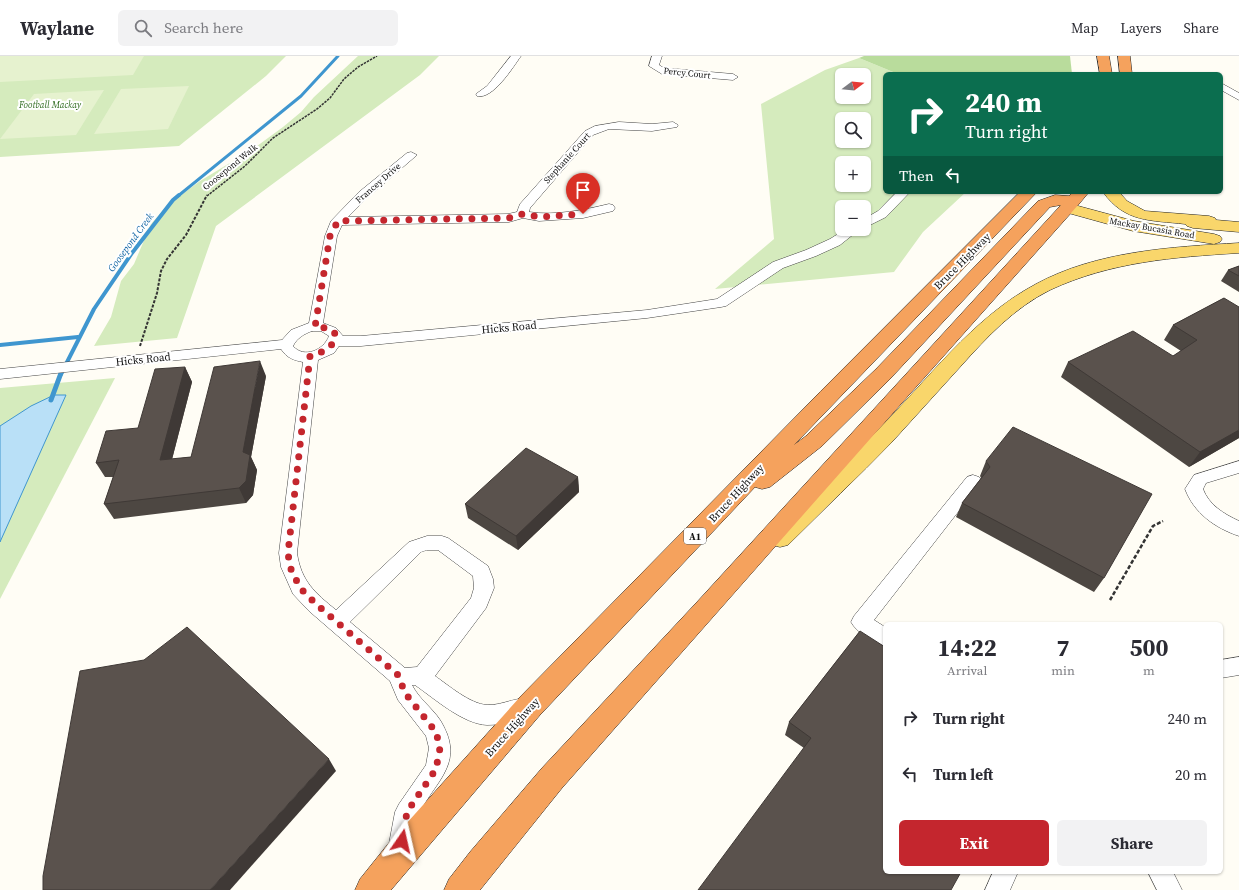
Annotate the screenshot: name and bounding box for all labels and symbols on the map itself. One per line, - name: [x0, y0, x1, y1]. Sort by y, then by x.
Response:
- street label: Percy Court: [663, 65, 711, 81]
- north arrow: [835, 68, 871, 104]
- park label: Football Mackay: [18, 99, 82, 111]
- street label: Stephanie Court: [541, 130, 593, 186]
- street label: Goosepond Walk: [200, 141, 260, 193]
- street label: Francey Drive: [353, 160, 403, 206]
- pin: [566, 173, 600, 214]
- water label: Goosepond Creek: [105, 210, 156, 274]
- street label: Mackay Bucasia Road: [1109, 215, 1195, 241]
- street label: Bruce Highway: [931, 229, 994, 293]
- street label: Hicks Road: [481, 318, 538, 337]
- street label: Hicks Road: [115, 349, 172, 370]
- street label: Bruce Highway: [705, 461, 768, 526]
- road number: A1: [684, 528, 706, 544]
- street label: Bruce Highway: [482, 694, 543, 760]
- position arrow: [381, 820, 423, 862]

